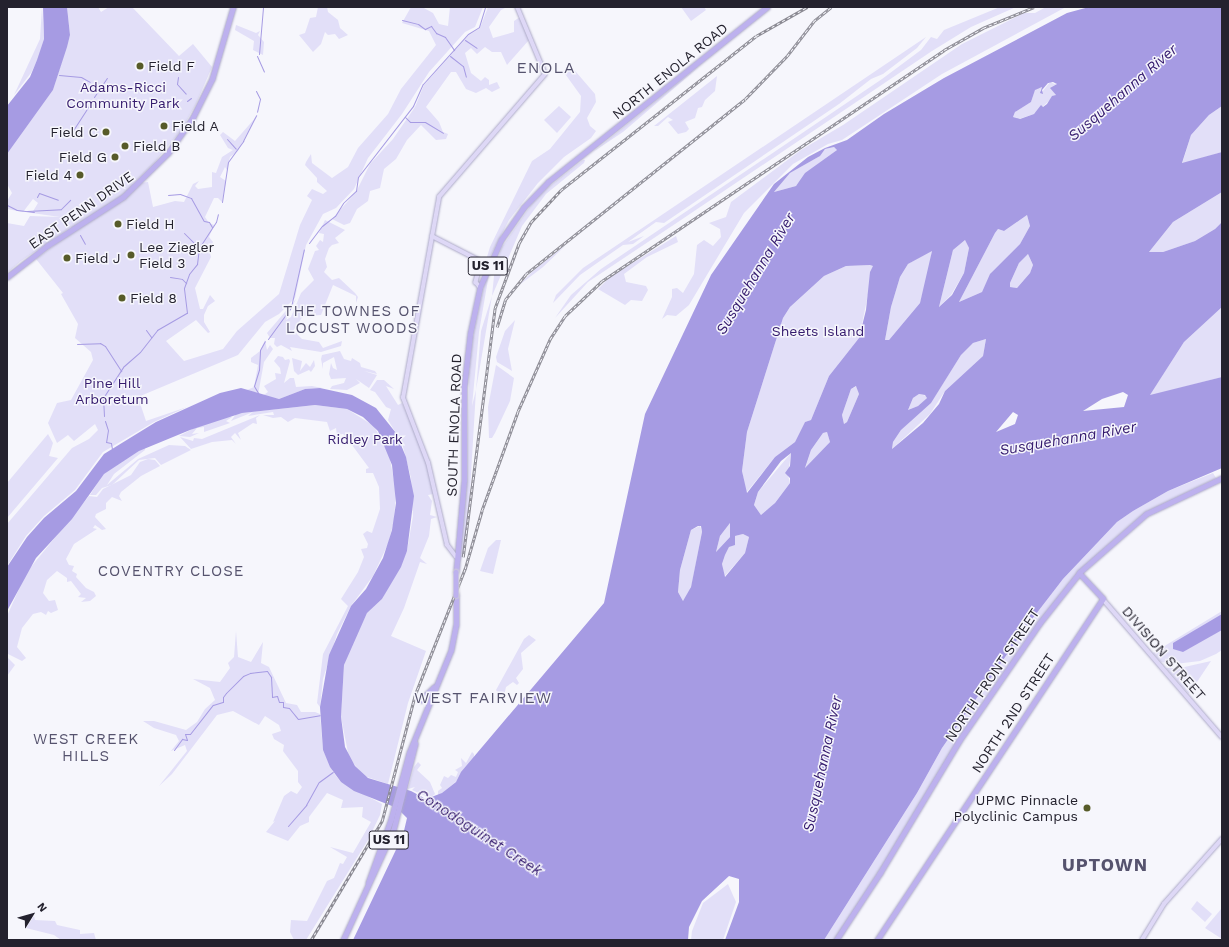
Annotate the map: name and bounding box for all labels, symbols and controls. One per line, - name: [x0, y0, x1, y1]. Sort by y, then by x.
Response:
- street label: NORTH ENOLA ROAD: [609, 19, 731, 123]
- water label: Susquehanna River: [1065, 41, 1181, 145]
- place label: Field F: [148, 58, 195, 74]
- district label: ENOLA: [516, 58, 576, 78]
- marker: Field F: [135, 61, 145, 71]
- park label: Adams-Ricci Community Park: [66, 79, 180, 112]
- place label: Field A: [172, 118, 219, 134]
- marker: Field A: [159, 121, 169, 131]
- place label: Field C: [50, 124, 98, 140]
- marker: Field C: [101, 127, 111, 137]
- place label: Field B: [133, 138, 180, 154]
- marker: Field B: [120, 141, 130, 151]
- place label: Field G: [59, 149, 107, 165]
- marker: Field G: [110, 152, 120, 162]
- place label: Field 4: [25, 167, 72, 183]
- street label: EAST PENN DRIVE: [25, 168, 137, 252]
- marker: Field 4: [75, 170, 85, 180]
- water label: Susquehanna River: [713, 210, 799, 338]
- place label: Field H: [126, 216, 174, 232]
- marker: Field H: [113, 219, 123, 229]
- place label: Lee Ziegler Field 3: [139, 239, 214, 272]
- place label: Field J: [75, 250, 121, 266]
- marker: Lee Ziegler Field 3: [126, 250, 136, 260]
- marker: Field J: [62, 253, 72, 263]
- road number: US 11: [467, 255, 509, 277]
- place label: Field 8: [130, 290, 177, 306]
- marker: Field 8: [117, 293, 127, 303]
- district label: THE TOWNES OF LOCUST WOODS: [283, 302, 421, 337]
- park label: Sheets Island: [772, 323, 864, 339]
- street label: SOUTH ENOLA ROAD: [443, 353, 465, 497]
- park label: Pine Hill Arboretum: [75, 375, 149, 408]
- water label: Susquehanna River: [998, 418, 1138, 460]
- park label: Ridley Park: [327, 431, 403, 447]
- district label: COVENTRY CLOSE: [97, 563, 245, 581]
- street label: DIVISION STREET: [1119, 603, 1209, 703]
- street label: NORTH FRONT STREET: [941, 605, 1043, 745]
- street label: NORTH 2ND STREET: [968, 650, 1058, 776]
- district label: WEST FAIRVIEW: [414, 688, 552, 708]
- water label: Susquehanna River: [800, 694, 846, 834]
- district label: WEST CREEK HILLS: [33, 730, 139, 765]
- water label: Conodoguinet Creek: [413, 786, 545, 880]
- place label: UPMC Pinnacle Polyclinic Campus: [954, 792, 1078, 824]
- marker: UPMC Pinnacle Polyclinic Campus: [1081, 802, 1093, 814]
- road number: US 11: [368, 829, 410, 851]
- district label: UPTOWN: [1062, 854, 1148, 876]
- north arrow: [12, 895, 52, 935]
- text: N: [34, 900, 50, 915]

